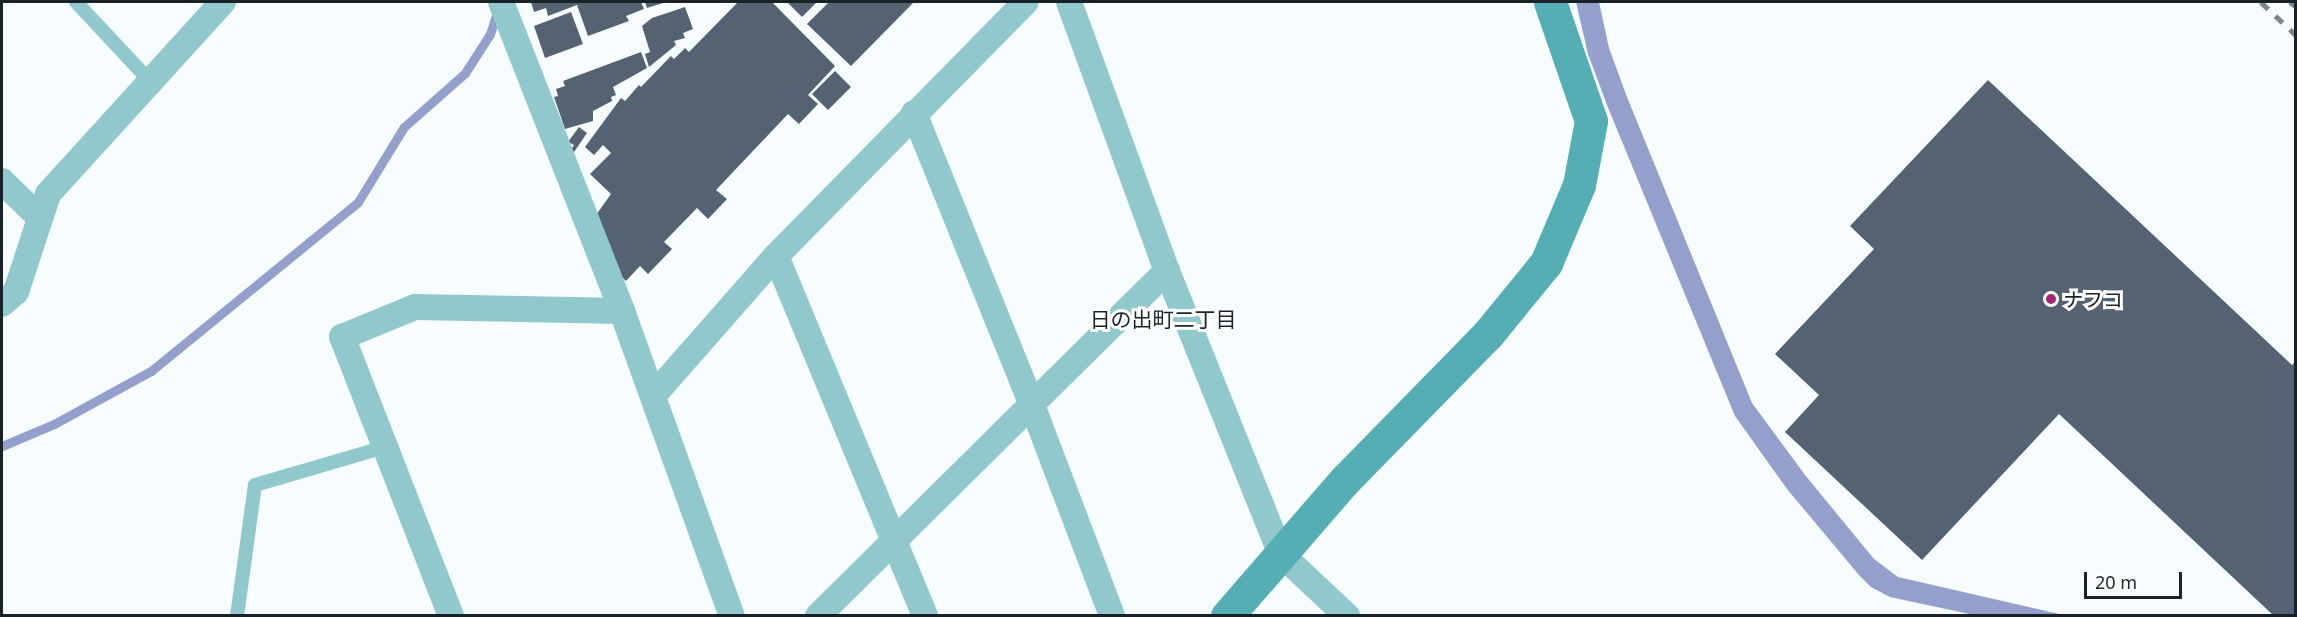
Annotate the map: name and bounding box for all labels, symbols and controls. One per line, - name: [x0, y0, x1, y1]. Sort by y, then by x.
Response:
- place label: ナフコ: [2063, 287, 2123, 311]
- marker: ナフコ: [2044, 292, 2058, 306]
- district label: 日の出町二丁目: [1090, 306, 1236, 332]
- scale bar: [2087, 560, 2184, 598]
- text: 20 m: [2095, 570, 2137, 594]

